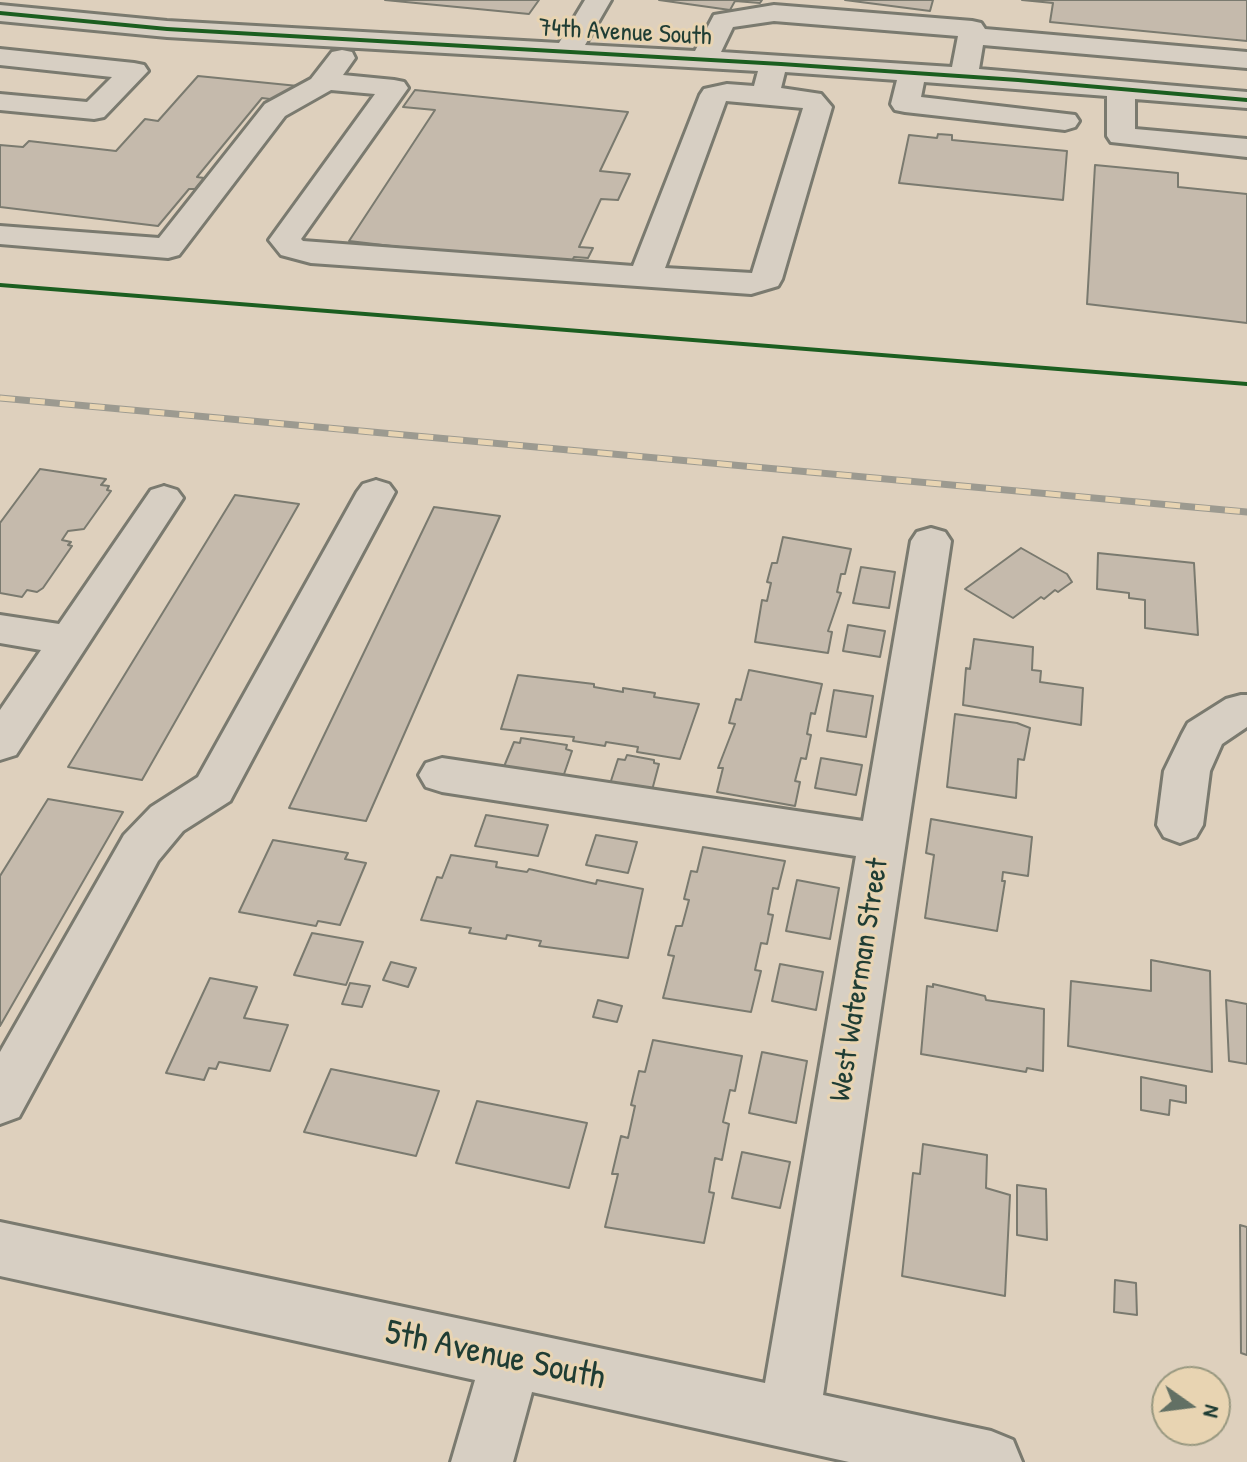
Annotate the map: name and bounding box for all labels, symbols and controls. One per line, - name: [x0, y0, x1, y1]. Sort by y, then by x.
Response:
- street label: 74th Avenue South: [538, 13, 712, 53]
- street label: West Waterman Street: [823, 856, 897, 1104]
- street label: 5th Avenue South: [381, 1312, 609, 1400]
- north arrow: [1151, 1366, 1231, 1446]
- text: N: [1196, 1402, 1228, 1421]

